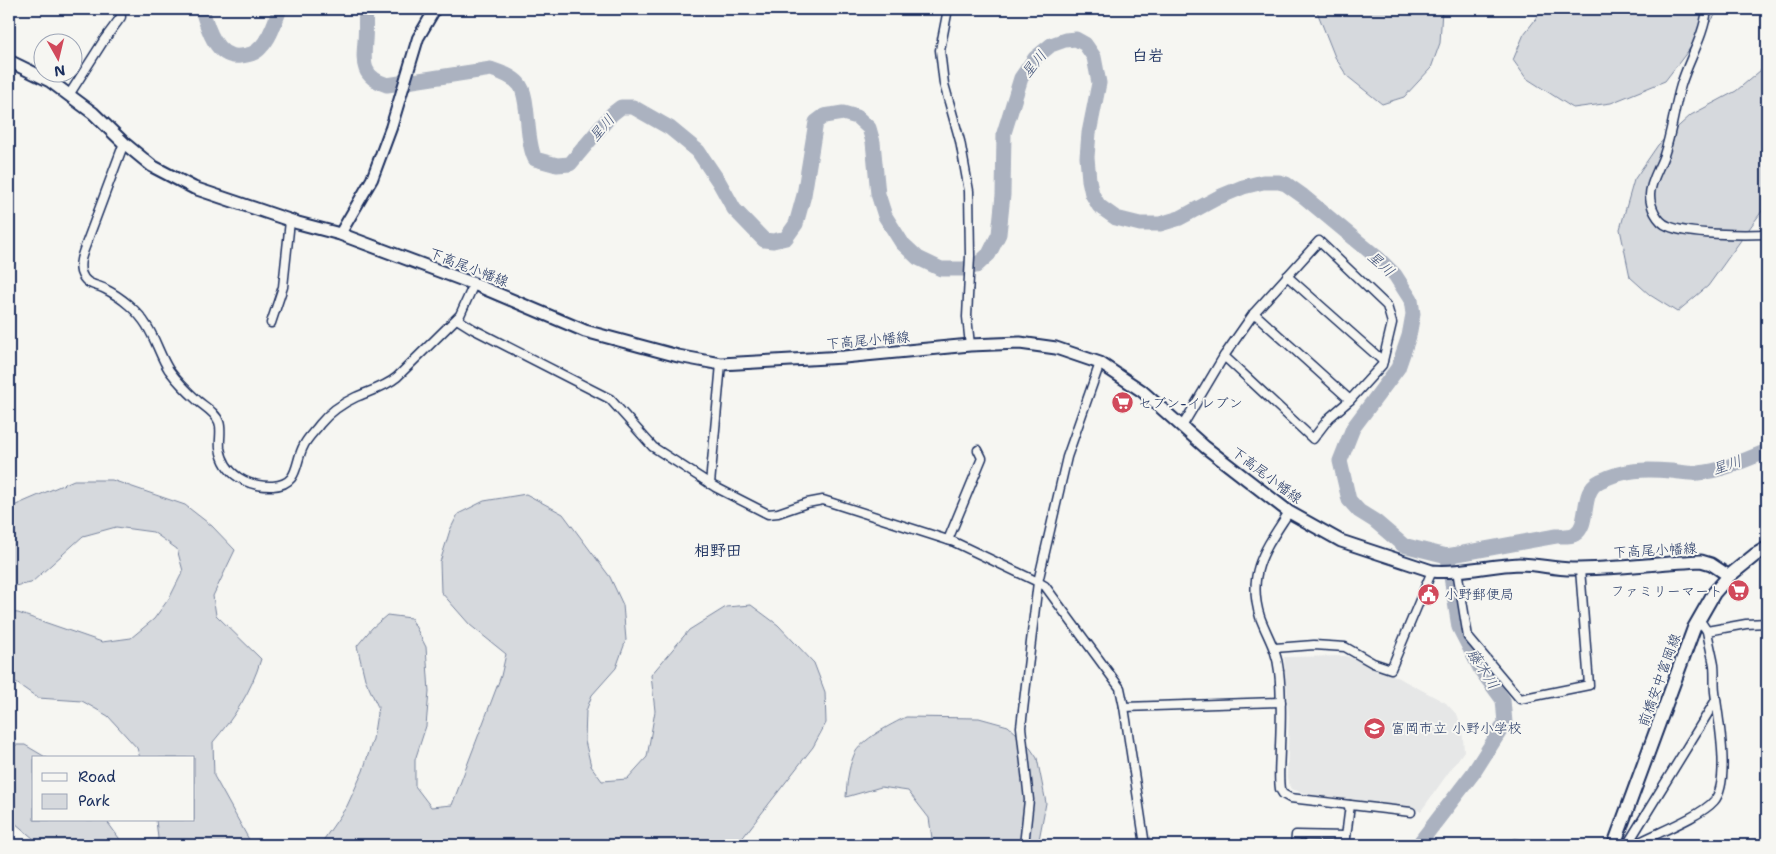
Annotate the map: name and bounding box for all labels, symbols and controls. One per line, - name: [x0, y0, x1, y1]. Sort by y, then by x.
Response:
- north arrow: [32, 32, 82, 82]
- district label: 白岩: [1132, 45, 1164, 66]
- water label: 星川: [1017, 46, 1051, 82]
- text: N: [53, 61, 67, 81]
- water label: 星川: [585, 110, 619, 146]
- street label: 下高尾小幡線: [427, 244, 511, 290]
- water label: 星川: [1363, 247, 1399, 281]
- street label: 下高尾小幡線: [825, 327, 911, 353]
- supermarket icon: セブン-イレブン: [1110, 391, 1134, 415]
- place label: セブン-イレブン: [1138, 394, 1243, 412]
- street label: 下高尾小幡線: [1228, 443, 1306, 507]
- water label: 星川: [1710, 451, 1744, 479]
- street label: 下高尾小幡線: [1613, 539, 1697, 561]
- district label: 相野田: [694, 540, 742, 561]
- supermarket icon: ファミリーマート: [1727, 579, 1751, 603]
- public building icon: 小野郵便局: [1416, 582, 1440, 606]
- place label: ファミリーマート: [1611, 582, 1723, 600]
- place label: 小野郵便局: [1444, 585, 1514, 603]
- street label: 前橋安中富岡線: [1634, 631, 1684, 729]
- water label: 藤木川: [1463, 645, 1503, 693]
- school or university icon: 富岡市立 小野小学校: [1363, 716, 1387, 740]
- place label: 富岡市立 小野小学校: [1391, 719, 1522, 737]
- legend: [32, 756, 195, 822]
- text: Road: [78, 767, 116, 787]
- text: Park: [78, 791, 110, 811]

